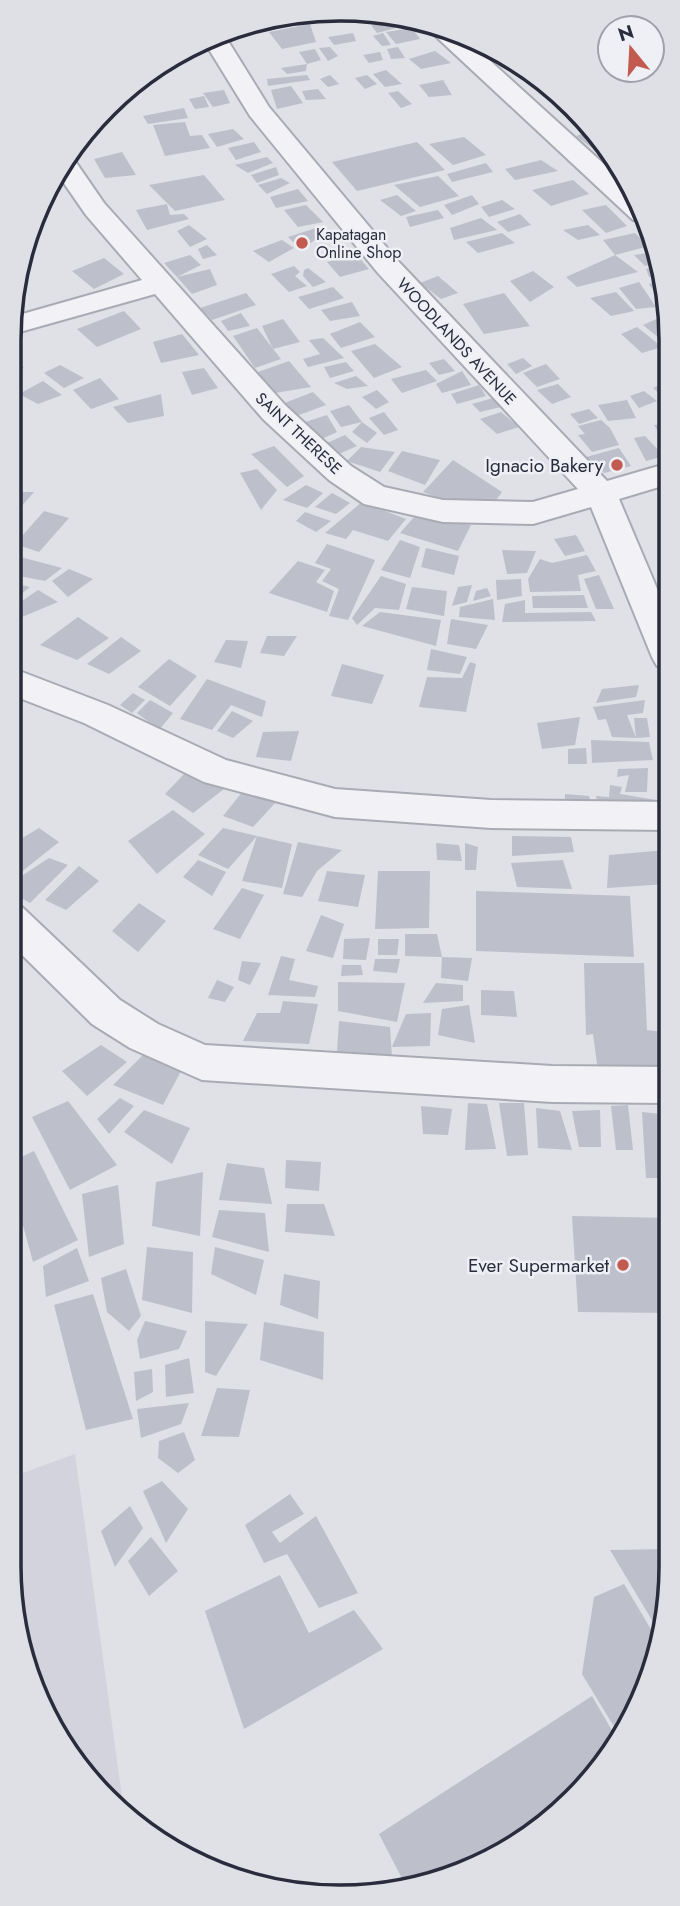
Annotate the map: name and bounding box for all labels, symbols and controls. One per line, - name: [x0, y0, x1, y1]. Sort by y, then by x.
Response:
- north arrow: [596, 14, 666, 84]
- text: N: [615, 18, 637, 48]
- place label: Kapatagan Online Shop: [316, 223, 401, 264]
- marker: Kapatagan Online Shop: [294, 235, 310, 251]
- street label: WOODLANDS AVENUE: [391, 273, 522, 410]
- street label: SAINT THERESE: [250, 387, 347, 480]
- place label: Ignacio Bakery: [485, 452, 604, 479]
- marker: Ignacio Bakery: [609, 457, 625, 473]
- place label: Ever Supermarket: [468, 1252, 609, 1279]
- marker: Ever Supermarket: [615, 1257, 631, 1273]

